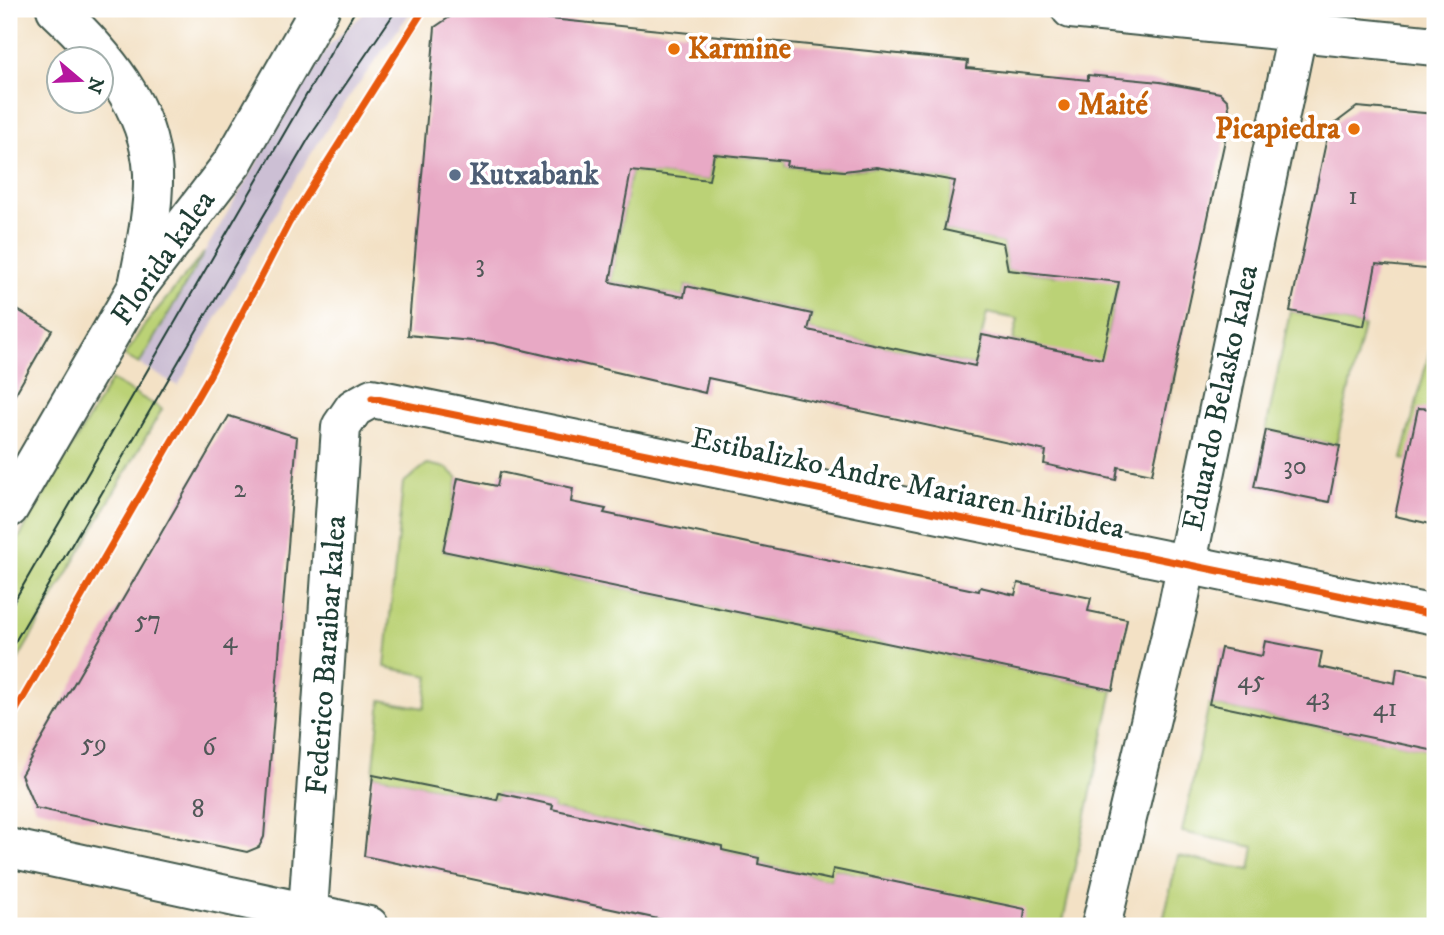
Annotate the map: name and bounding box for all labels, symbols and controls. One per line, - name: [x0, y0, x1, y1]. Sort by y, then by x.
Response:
- place label: Karmine: [688, 31, 792, 68]
- marker: Karmine: [666, 41, 682, 57]
- north arrow: [46, 46, 116, 116]
- text: N: [81, 74, 108, 97]
- place label: Maité: [1078, 87, 1148, 124]
- marker: Maité: [1056, 97, 1072, 113]
- place label: Picapiedra: [1215, 111, 1341, 148]
- marker: Picapiedra: [1346, 121, 1362, 137]
- place label: Kutxabank: [469, 157, 600, 194]
- marker: Kutxabank: [447, 167, 463, 183]
- house number: 1: [1348, 180, 1358, 213]
- street label: Florida kalea: [104, 183, 224, 333]
- house number: 3: [475, 248, 485, 281]
- street label: Eduardo Belasko kalea: [1175, 261, 1267, 534]
- street label: Estibalizko Andre Mariaren hiribidea: [688, 420, 1128, 548]
- house number: 30: [1283, 450, 1307, 483]
- house number: 2: [234, 473, 247, 506]
- street label: Federico Baraibar kalea: [299, 514, 355, 796]
- house number: 57: [135, 604, 161, 637]
- house number: 4: [223, 624, 239, 657]
- house number: 45: [1237, 664, 1265, 697]
- house number: 43: [1306, 681, 1330, 714]
- house number: 41: [1373, 692, 1397, 725]
- house number: 59: [81, 727, 107, 760]
- house number: 6: [202, 731, 217, 764]
- house number: 8: [191, 793, 205, 826]

